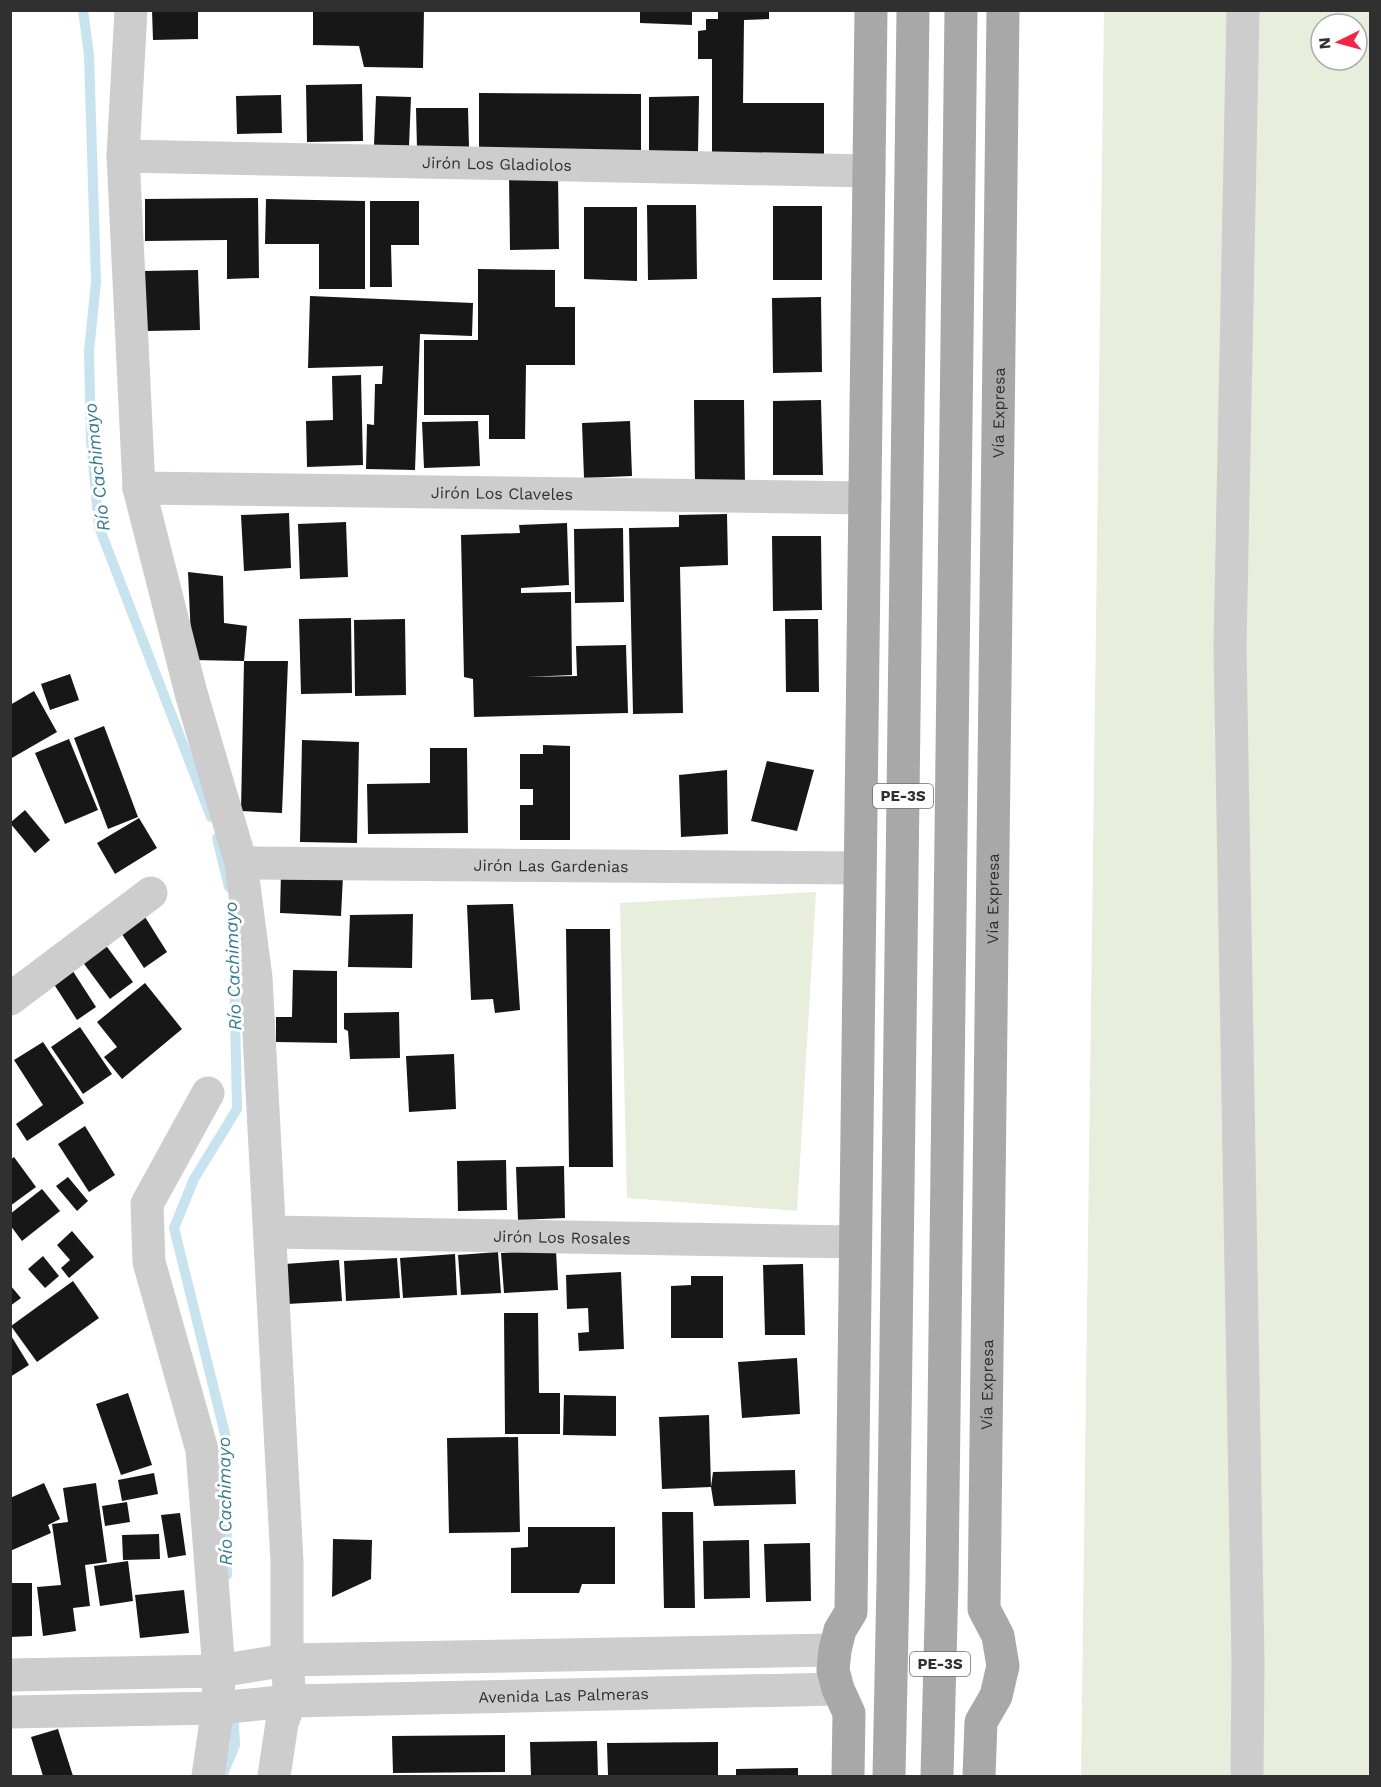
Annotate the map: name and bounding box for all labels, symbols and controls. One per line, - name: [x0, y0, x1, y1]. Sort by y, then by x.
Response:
- north arrow: [1309, 12, 1369, 72]
- text: N: [1315, 37, 1335, 50]
- street label: Jirón Los Gladiolos: [422, 153, 572, 175]
- street label: Vía Expresa: [989, 367, 1009, 458]
- water label: Río Cachimayo: [79, 402, 114, 532]
- street label: Jirón Los Claveles: [431, 483, 573, 504]
- road number: PE-3S: [873, 784, 933, 808]
- street label: Vía Expresa: [983, 853, 1003, 944]
- street label: Jirón Las Gardenias: [473, 856, 629, 876]
- water label: Río Cachimayo: [220, 901, 245, 1031]
- street label: Jirón Los Rosales: [493, 1227, 631, 1248]
- street label: Vía Expresa: [977, 1339, 997, 1430]
- water label: Río Cachimayo: [213, 1436, 236, 1566]
- road number: PE-3S: [910, 1652, 970, 1676]
- street label: Avenida Las Palmeras: [478, 1684, 649, 1707]

